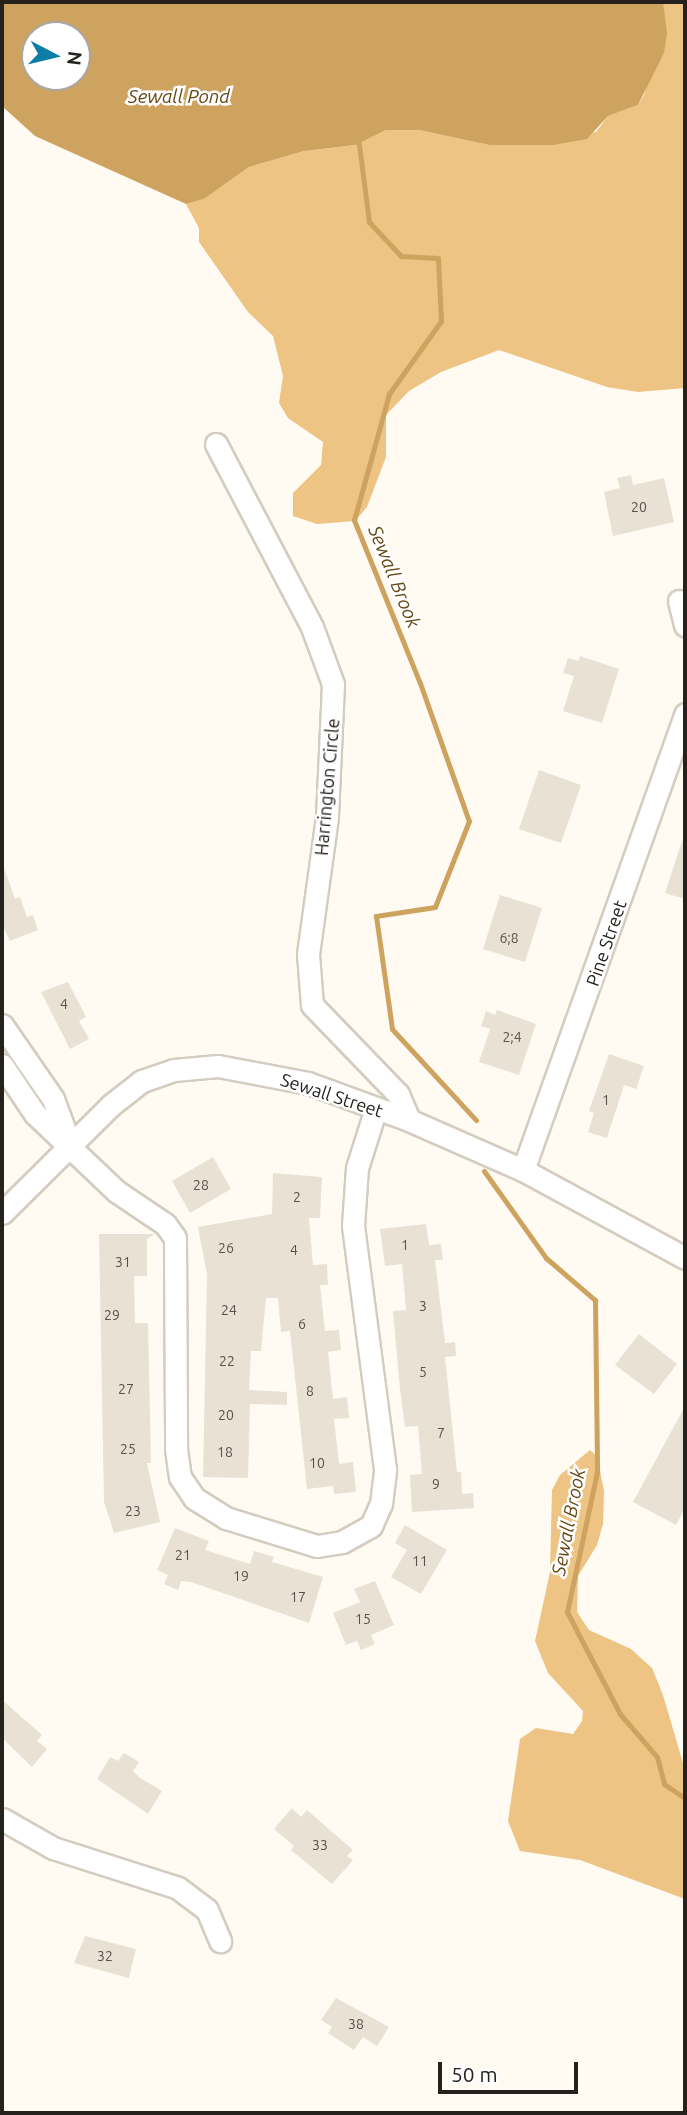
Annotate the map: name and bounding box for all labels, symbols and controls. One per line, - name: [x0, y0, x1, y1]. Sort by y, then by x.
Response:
- north arrow: [21, 21, 91, 91]
- text: N: [63, 50, 87, 67]
- water label: Sewall Pond: [128, 86, 230, 108]
- house number: 20: [631, 499, 647, 515]
- water label: Sewall Brook: [363, 522, 425, 632]
- street label: Harrington Circle: [310, 717, 344, 857]
- street label: Pine Street: [581, 897, 631, 989]
- house number: 6;8: [499, 930, 519, 946]
- house number: 4: [60, 996, 68, 1012]
- house number: 2;4: [502, 1029, 522, 1045]
- street label: Sewall Street: [278, 1068, 386, 1122]
- house number: 1: [602, 1092, 610, 1108]
- house number: 28: [193, 1177, 209, 1193]
- house number: 2: [293, 1189, 301, 1205]
- house number: 1: [401, 1237, 409, 1253]
- house number: 26: [218, 1240, 234, 1256]
- house number: 4: [290, 1242, 298, 1258]
- house number: 31: [115, 1254, 131, 1270]
- house number: 3: [419, 1298, 427, 1314]
- house number: 24: [221, 1302, 237, 1318]
- house number: 29: [104, 1307, 120, 1323]
- house number: 6: [298, 1316, 306, 1332]
- house number: 22: [219, 1353, 235, 1369]
- house number: 5: [419, 1364, 427, 1380]
- house number: 27: [118, 1381, 134, 1397]
- house number: 8: [306, 1383, 314, 1399]
- house number: 20: [218, 1407, 234, 1423]
- house number: 7: [437, 1425, 445, 1441]
- house number: 25: [120, 1441, 136, 1457]
- house number: 18: [217, 1444, 233, 1460]
- house number: 10: [309, 1455, 325, 1471]
- water label: Sewall Brook: [547, 1466, 591, 1578]
- house number: 9: [432, 1476, 440, 1492]
- house number: 23: [125, 1503, 141, 1519]
- house number: 21: [175, 1547, 191, 1563]
- house number: 11: [412, 1553, 428, 1569]
- house number: 19: [233, 1568, 249, 1584]
- house number: 17: [290, 1589, 306, 1605]
- house number: 15: [355, 1611, 371, 1627]
- house number: 33: [312, 1837, 328, 1853]
- house number: 32: [97, 1948, 113, 1964]
- house number: 38: [348, 2016, 364, 2032]
- scale bar: [442, 2048, 582, 2092]
- text: 50 m: [451, 2062, 498, 2086]

